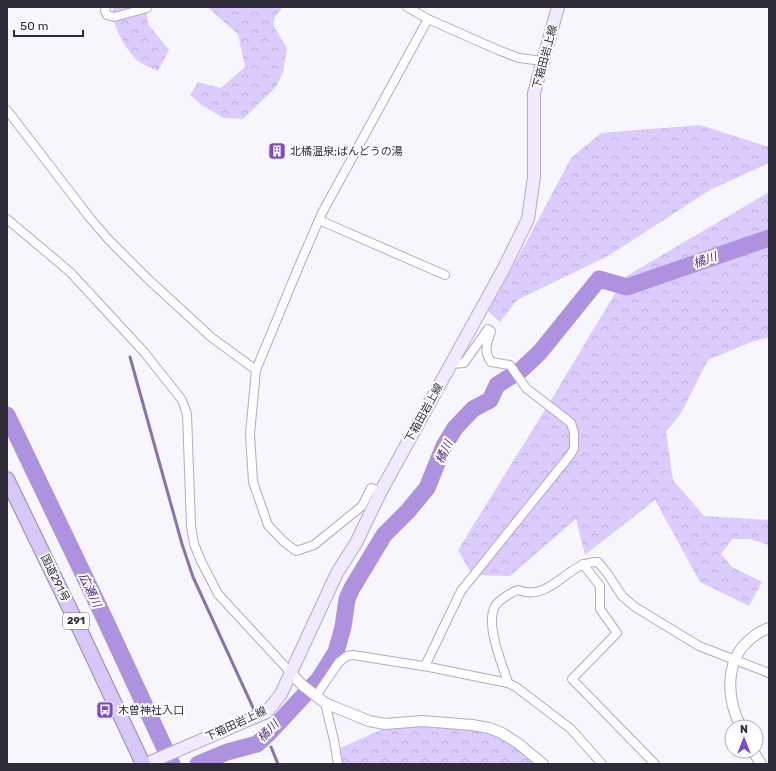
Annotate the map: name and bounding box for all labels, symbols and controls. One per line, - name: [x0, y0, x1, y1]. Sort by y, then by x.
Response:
- scale bar: [14, 12, 83, 38]
- text: 50 m: [20, 19, 48, 33]
- street label: 下箱田岩上線: [530, 23, 560, 91]
- building icon: 北橘温泉;ばんどうの湯: [267, 141, 287, 161]
- place label: 北橘温泉;ばんどうの湯: [290, 145, 403, 158]
- water label: 橘川: [691, 249, 721, 271]
- street label: 下箱田岩上線: [402, 381, 446, 445]
- water label: 橘川: [433, 436, 456, 466]
- street label: 国道291号: [38, 552, 72, 604]
- water label: 広瀬川: [76, 571, 105, 611]
- road number: 291: [63, 613, 89, 629]
- bus stop icon: 木曽神社入口: [95, 700, 115, 720]
- place label: 木曽神社入口: [118, 704, 184, 717]
- street label: 下箱田岩上線: [203, 704, 269, 744]
- water label: 橘川: [255, 716, 283, 745]
- north arrow: [724, 719, 764, 759]
- text: N: [740, 723, 748, 736]

